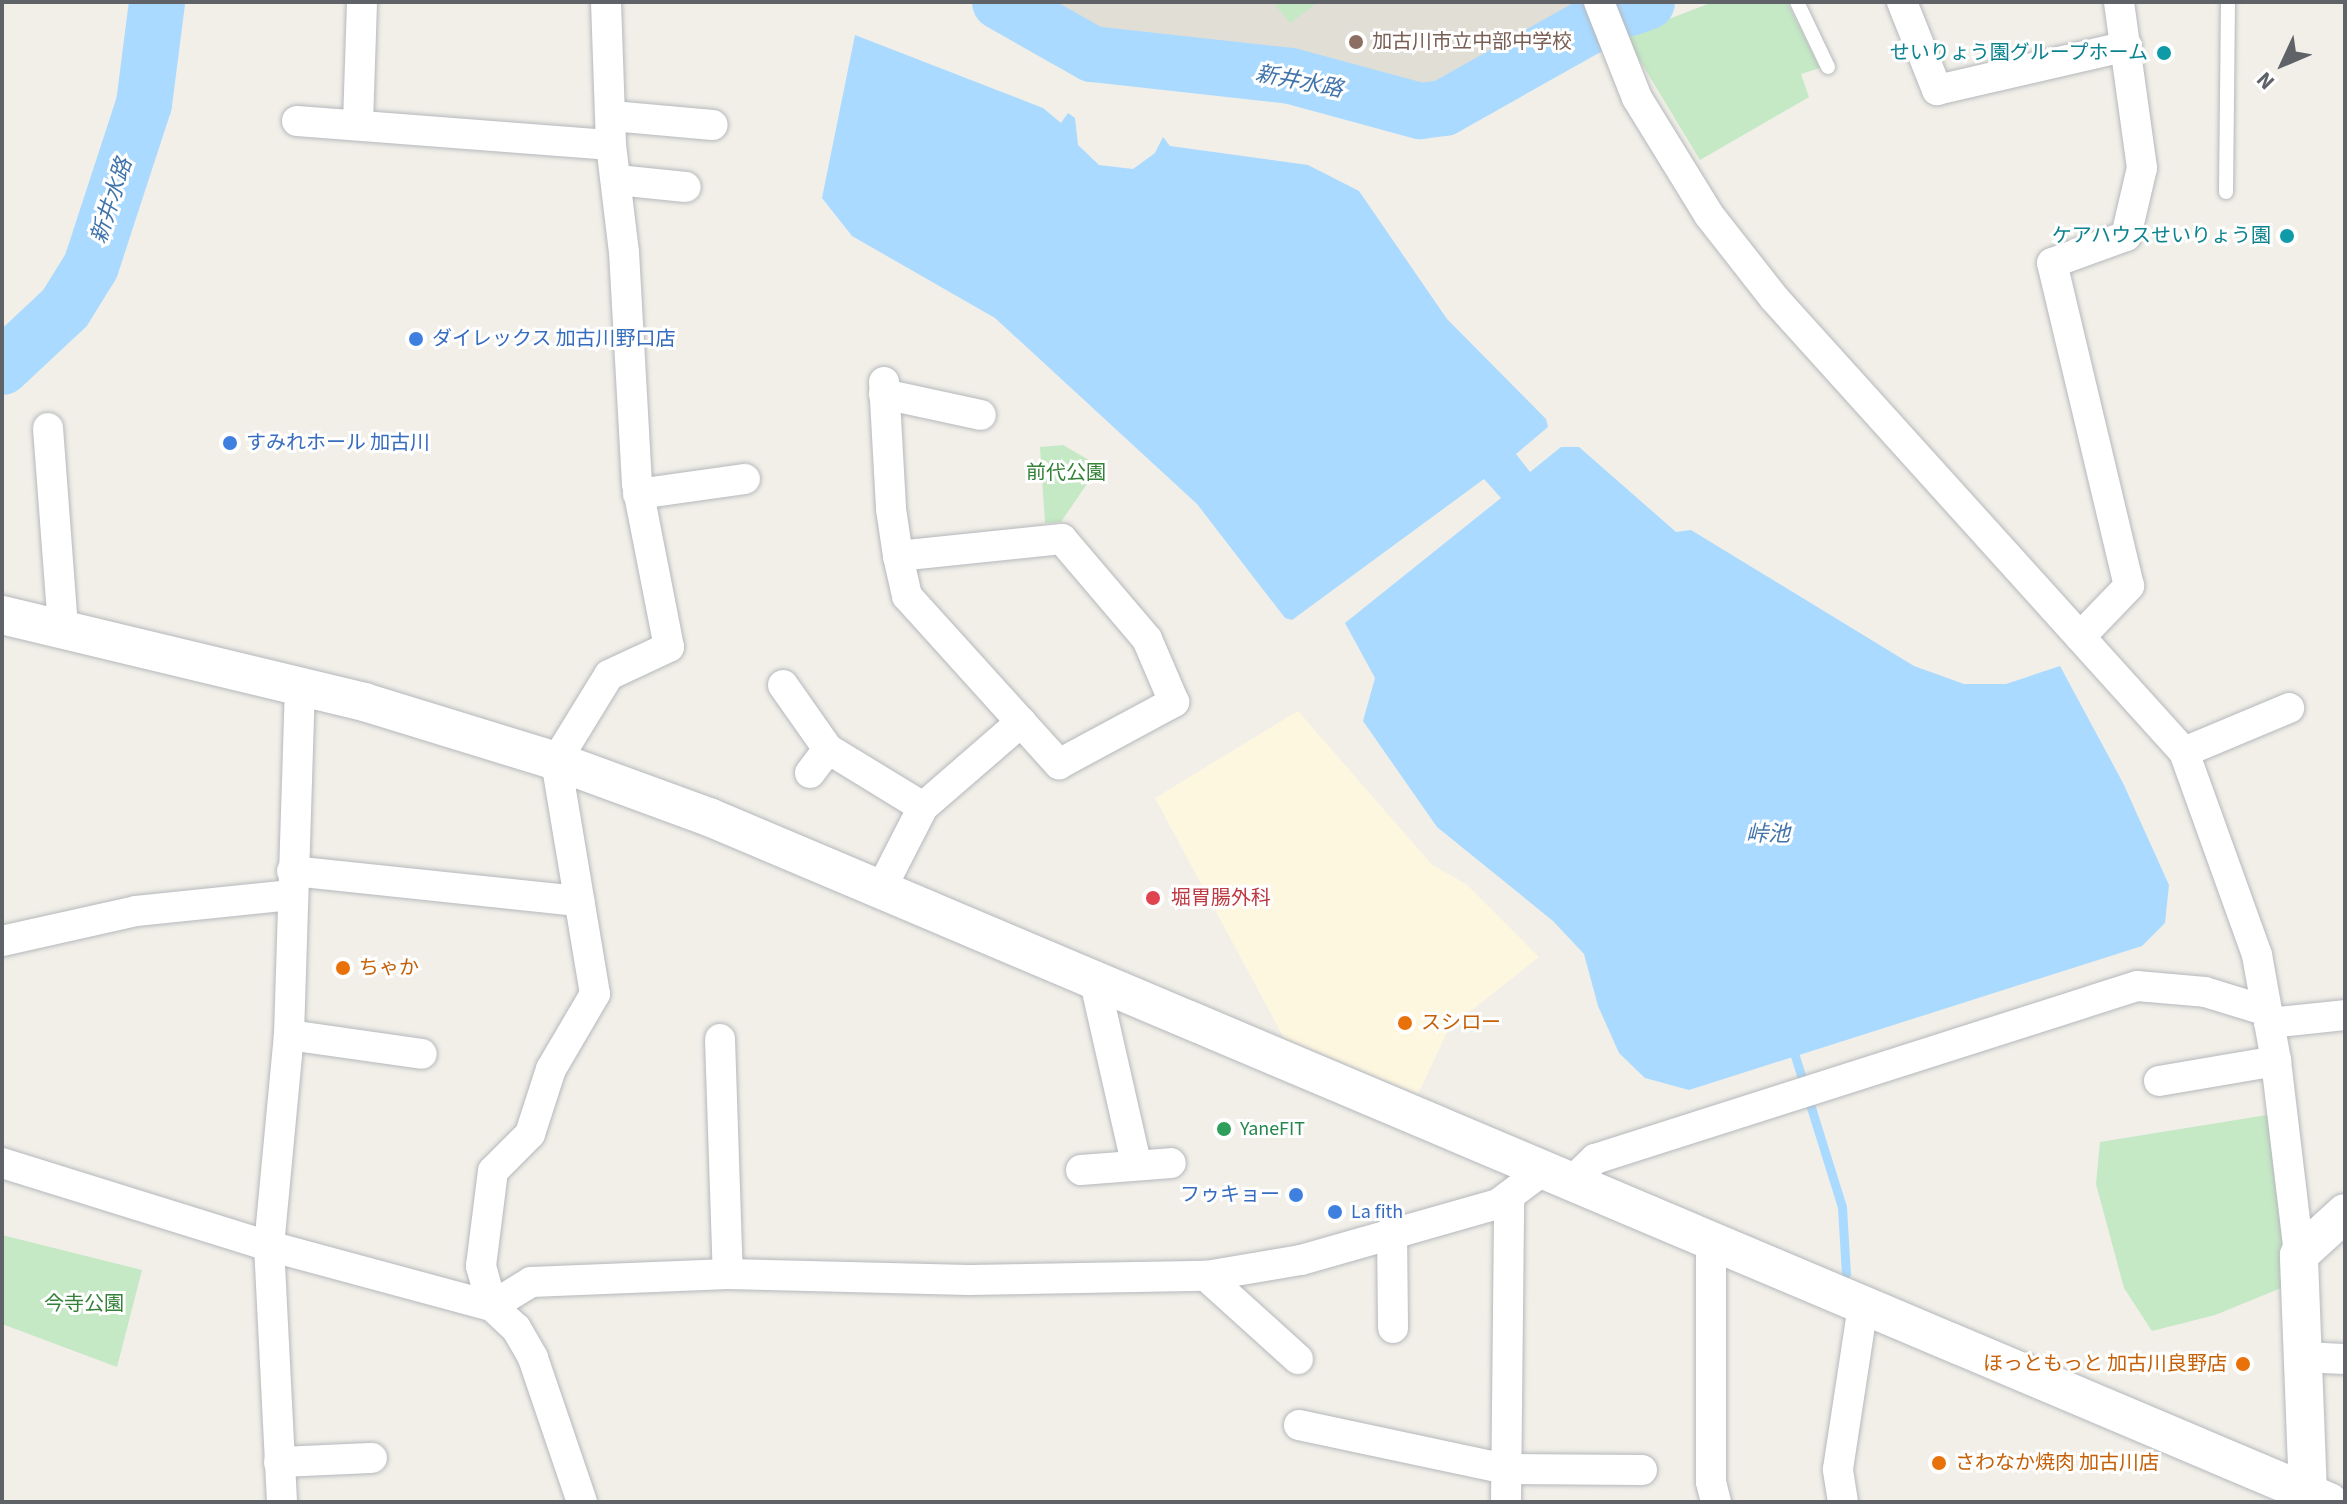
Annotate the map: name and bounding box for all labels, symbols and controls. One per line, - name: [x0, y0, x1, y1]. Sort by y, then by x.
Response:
- north arrow: [2243, 24, 2323, 104]
- place label: 加古川市立中部中学校: [1372, 30, 1572, 54]
- marker: 加古川市立中部中学校: [1347, 33, 1365, 51]
- place label: せいりょう園グループホーム: [1888, 41, 2148, 65]
- marker: せいりょう園グループホーム: [2155, 44, 2173, 62]
- water label: 新井水路: [1253, 61, 1345, 103]
- text: N: [2249, 64, 2282, 97]
- water label: 新井水路: [86, 155, 138, 247]
- place label: ケアハウスせいりょう園: [2051, 224, 2271, 248]
- marker: ケアハウスせいりょう園: [2278, 227, 2296, 245]
- place label: ダイレックス 加古川野口店: [432, 327, 676, 351]
- marker: ダイレックス 加古川野口店: [407, 330, 425, 348]
- place label: すみれホール 加古川: [246, 431, 430, 455]
- marker: すみれホール 加古川: [221, 434, 239, 452]
- park label: 前代公園: [1026, 461, 1106, 485]
- water label: 峠池: [1746, 822, 1790, 848]
- place label: 堀胃腸外科: [1171, 886, 1271, 910]
- marker: 堀胃腸外科: [1142, 887, 1164, 909]
- place label: ちゃか: [359, 956, 419, 980]
- marker: ちゃか: [334, 959, 352, 977]
- place label: スシロー: [1421, 1011, 1501, 1035]
- marker: スシロー: [1396, 1014, 1414, 1032]
- place label: YaneFIT: [1240, 1117, 1305, 1141]
- marker: YaneFIT: [1215, 1120, 1233, 1138]
- place label: フゥキョー: [1180, 1183, 1280, 1207]
- marker: フゥキョー: [1287, 1186, 1305, 1204]
- place label: La fith: [1351, 1200, 1403, 1224]
- marker: La fith: [1326, 1203, 1344, 1221]
- park label: 今寺公園: [44, 1292, 124, 1316]
- place label: ほっともっと 加古川良野店: [1983, 1352, 2227, 1376]
- marker: ほっともっと 加古川良野店: [2234, 1355, 2252, 1373]
- place label: さわなか焼肉 加古川店: [1955, 1451, 2159, 1475]
- marker: さわなか焼肉 加古川店: [1930, 1454, 1948, 1472]

